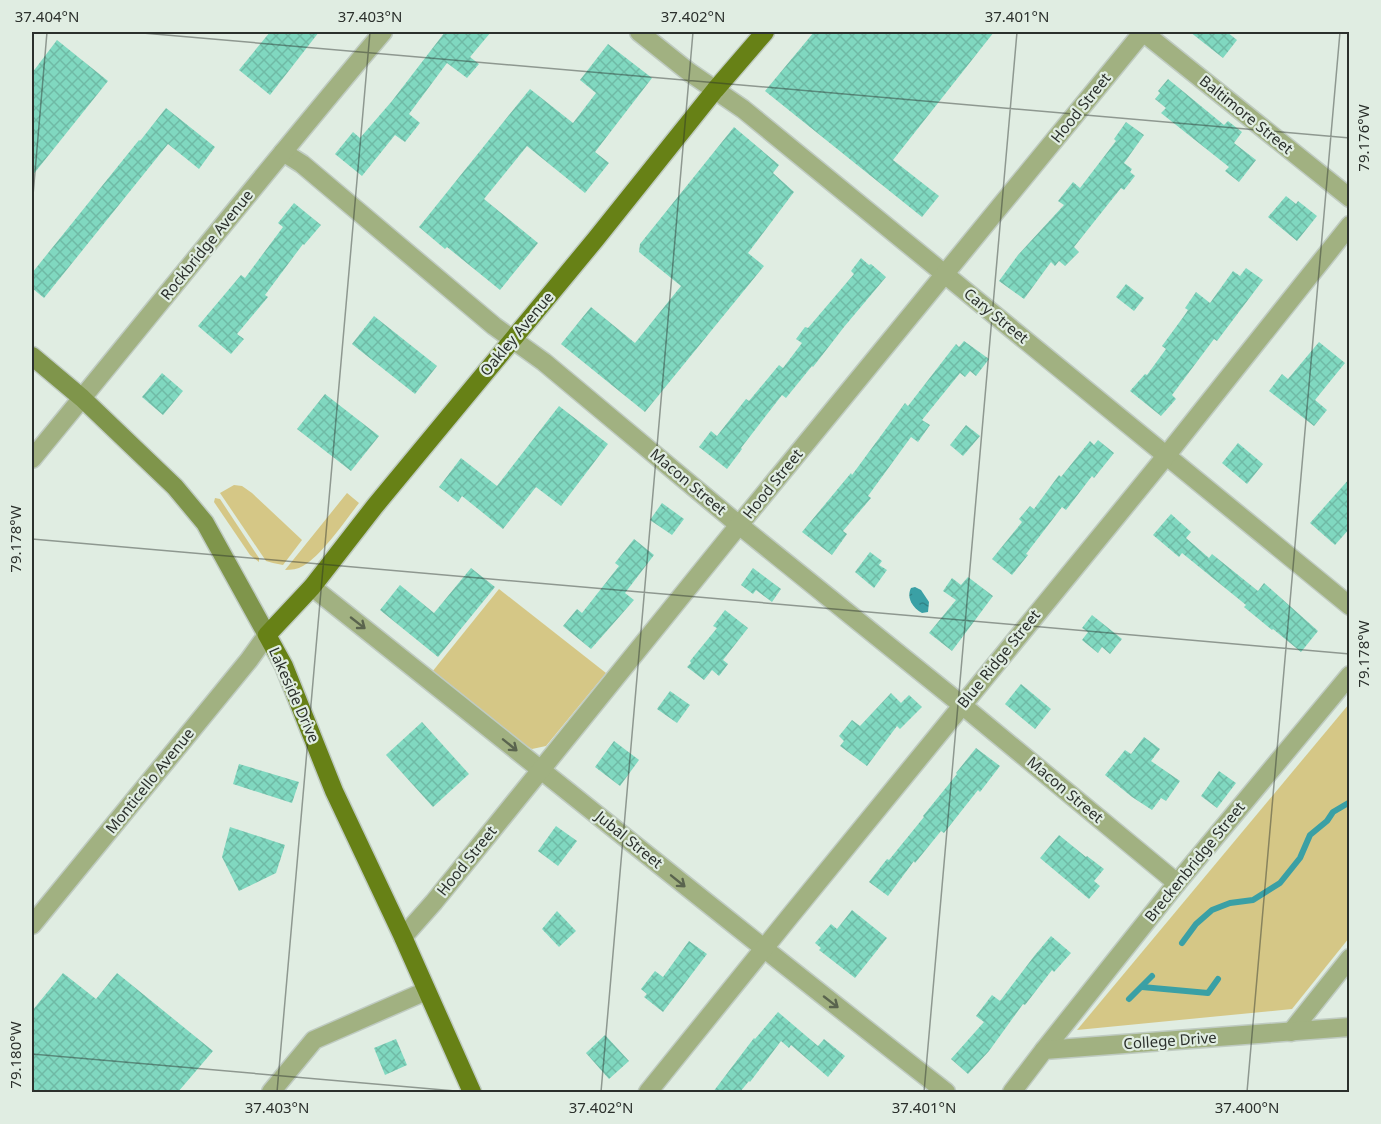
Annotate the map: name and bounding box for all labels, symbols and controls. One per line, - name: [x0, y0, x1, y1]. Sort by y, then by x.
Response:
- text: 37.404°N: [15, 6, 79, 26]
- text: 37.403°N: [338, 6, 402, 26]
- text: 37.402°N: [661, 6, 725, 26]
- text: 37.401°N: [985, 6, 1049, 26]
- street label: Hood Street: [1046, 68, 1115, 146]
- street label: Baltimore Street: [1196, 70, 1298, 158]
- text: 79.176°W: [1353, 104, 1373, 172]
- street label: Rockbridge Avenue: [156, 185, 257, 304]
- street label: Cary Street: [960, 283, 1033, 348]
- street label: Oakley Avenue: [475, 287, 557, 380]
- street label: Macon Street: [646, 444, 731, 519]
- street label: Hood Street: [738, 444, 807, 522]
- text: 79.178°W: [5, 505, 25, 573]
- street label: Blue Ridge Street: [952, 605, 1044, 712]
- one-way arrow: [350, 617, 366, 630]
- text: 79.178°W: [1353, 620, 1373, 688]
- street label: Lakeside Drive: [265, 644, 325, 745]
- street label: Monticello Avenue: [100, 723, 198, 837]
- one-way arrow: [502, 738, 518, 751]
- street label: Macon Street: [1023, 752, 1108, 827]
- street label: Breckenbridge Street: [1140, 797, 1249, 926]
- street label: Jubal Street: [590, 805, 668, 873]
- street label: Hood Street: [432, 821, 501, 899]
- one-way arrow: [670, 874, 686, 887]
- one-way arrow: [823, 996, 839, 1009]
- text: 79.180°W: [5, 1021, 25, 1089]
- street label: College Drive: [1123, 1027, 1217, 1053]
- text: 37.403°N: [245, 1097, 309, 1117]
- text: 37.402°N: [569, 1097, 633, 1117]
- text: 37.401°N: [892, 1097, 956, 1117]
- text: 37.400°N: [1215, 1097, 1279, 1117]

